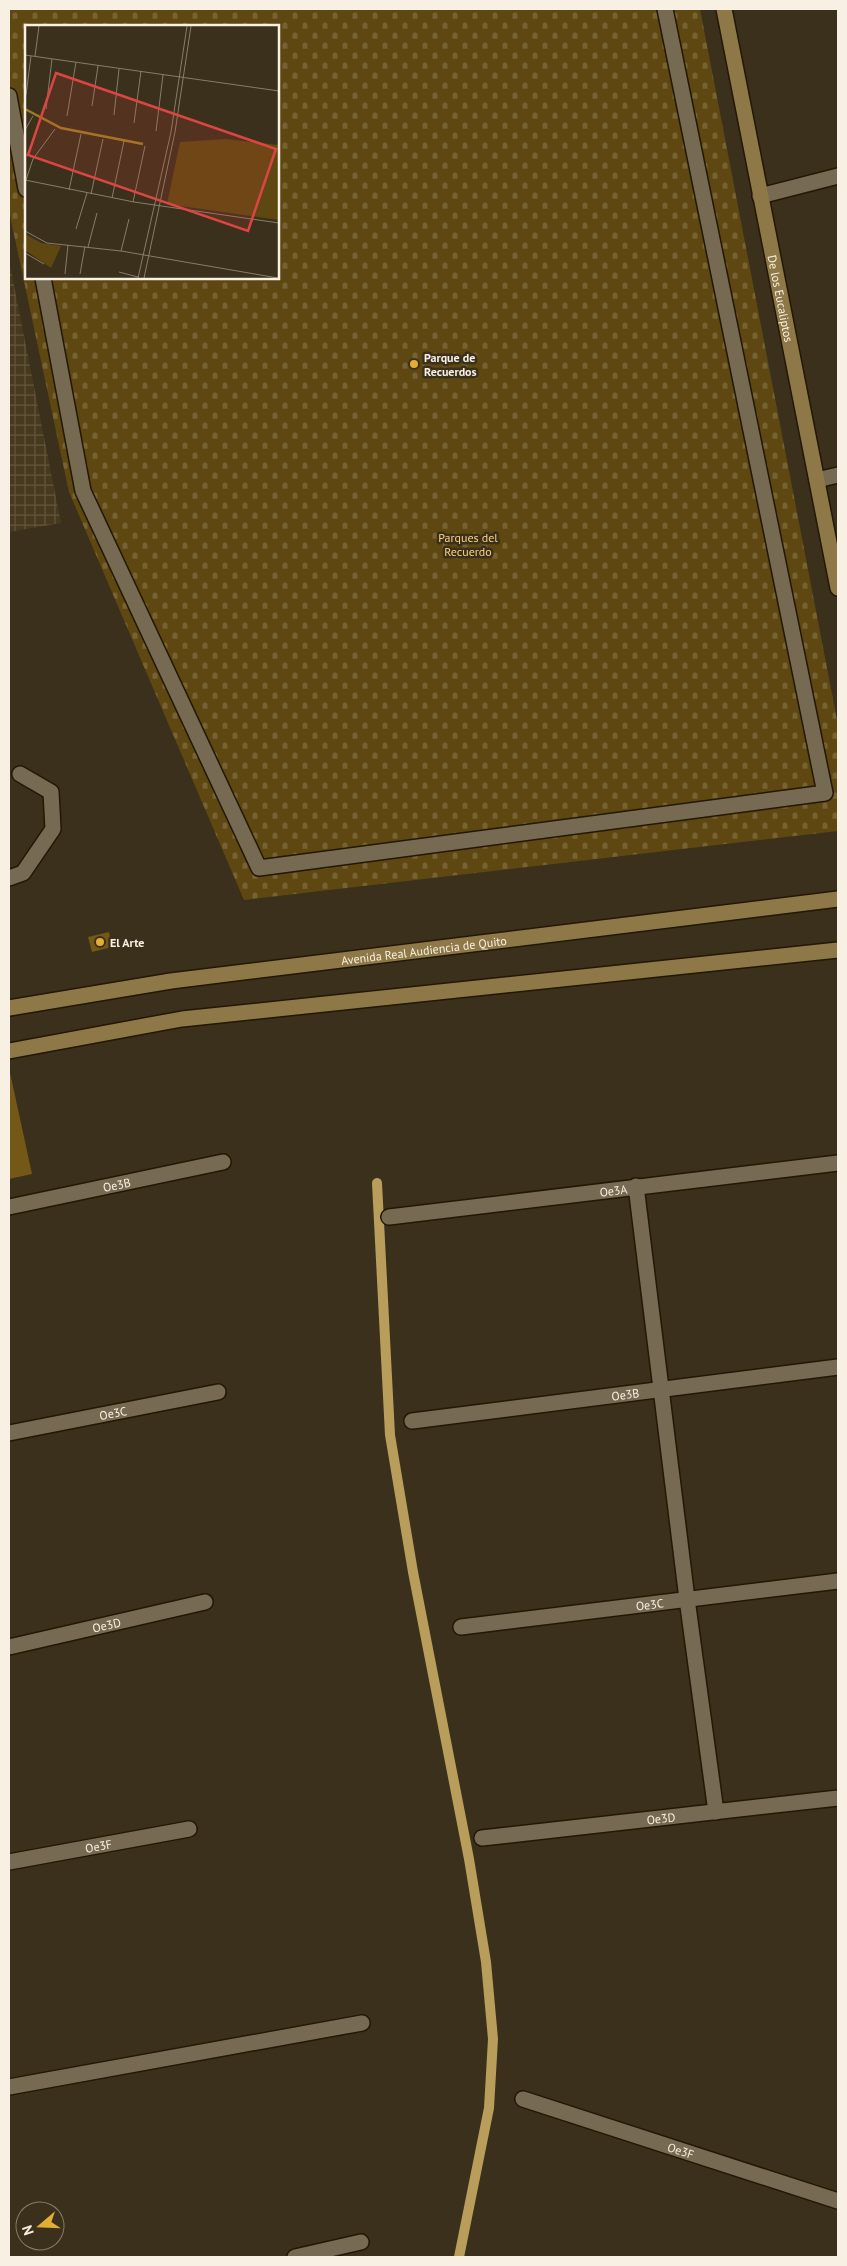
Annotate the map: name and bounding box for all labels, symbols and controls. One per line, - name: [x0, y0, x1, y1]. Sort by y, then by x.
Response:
- inset map: [25, 25, 279, 279]
- street label: De los Eucaliptos: [765, 254, 797, 343]
- place label: Parque de Recuerdos: [424, 350, 477, 379]
- marker: Parque de Recuerdos: [408, 358, 420, 370]
- park label: Parques del Recuerdo: [438, 530, 498, 559]
- street label: Avenida Real Audiencia de Quito: [340, 932, 507, 968]
- place label: El Arte: [110, 935, 144, 950]
- marker: El Arte: [94, 936, 106, 948]
- street label: Oe3B: [101, 1174, 132, 1195]
- street label: Oe3A: [599, 1181, 628, 1199]
- street label: Oe3B: [611, 1385, 640, 1403]
- street label: Oe3C: [98, 1403, 128, 1423]
- street label: Oe3C: [635, 1595, 664, 1613]
- street label: Oe3D: [91, 1614, 122, 1635]
- street label: Oe3D: [646, 1809, 676, 1827]
- street label: Oe3F: [84, 1836, 113, 1855]
- street label: Oe3F: [666, 2139, 696, 2161]
- north arrow: [15, 2201, 65, 2251]
- text: N: [18, 2223, 38, 2238]

